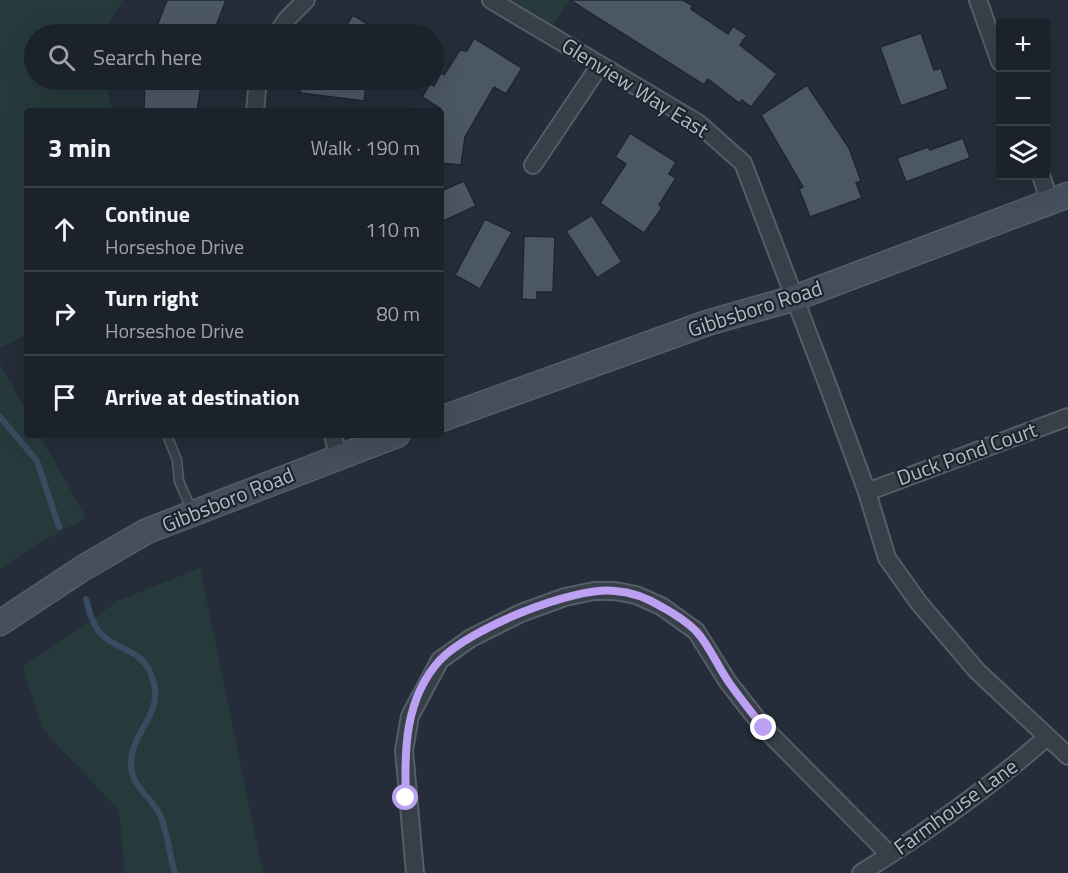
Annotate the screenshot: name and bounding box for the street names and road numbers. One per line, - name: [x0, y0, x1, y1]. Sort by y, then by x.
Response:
- street label: Glenview Way East: [556, 29, 716, 146]
- street label: Gibbsboro Road: [683, 271, 826, 345]
- street label: Duck Pond Court: [892, 413, 1042, 493]
- street label: Gibbsboro Road: [157, 458, 298, 540]
- street label: Farmhouse Lane: [887, 750, 1024, 862]

